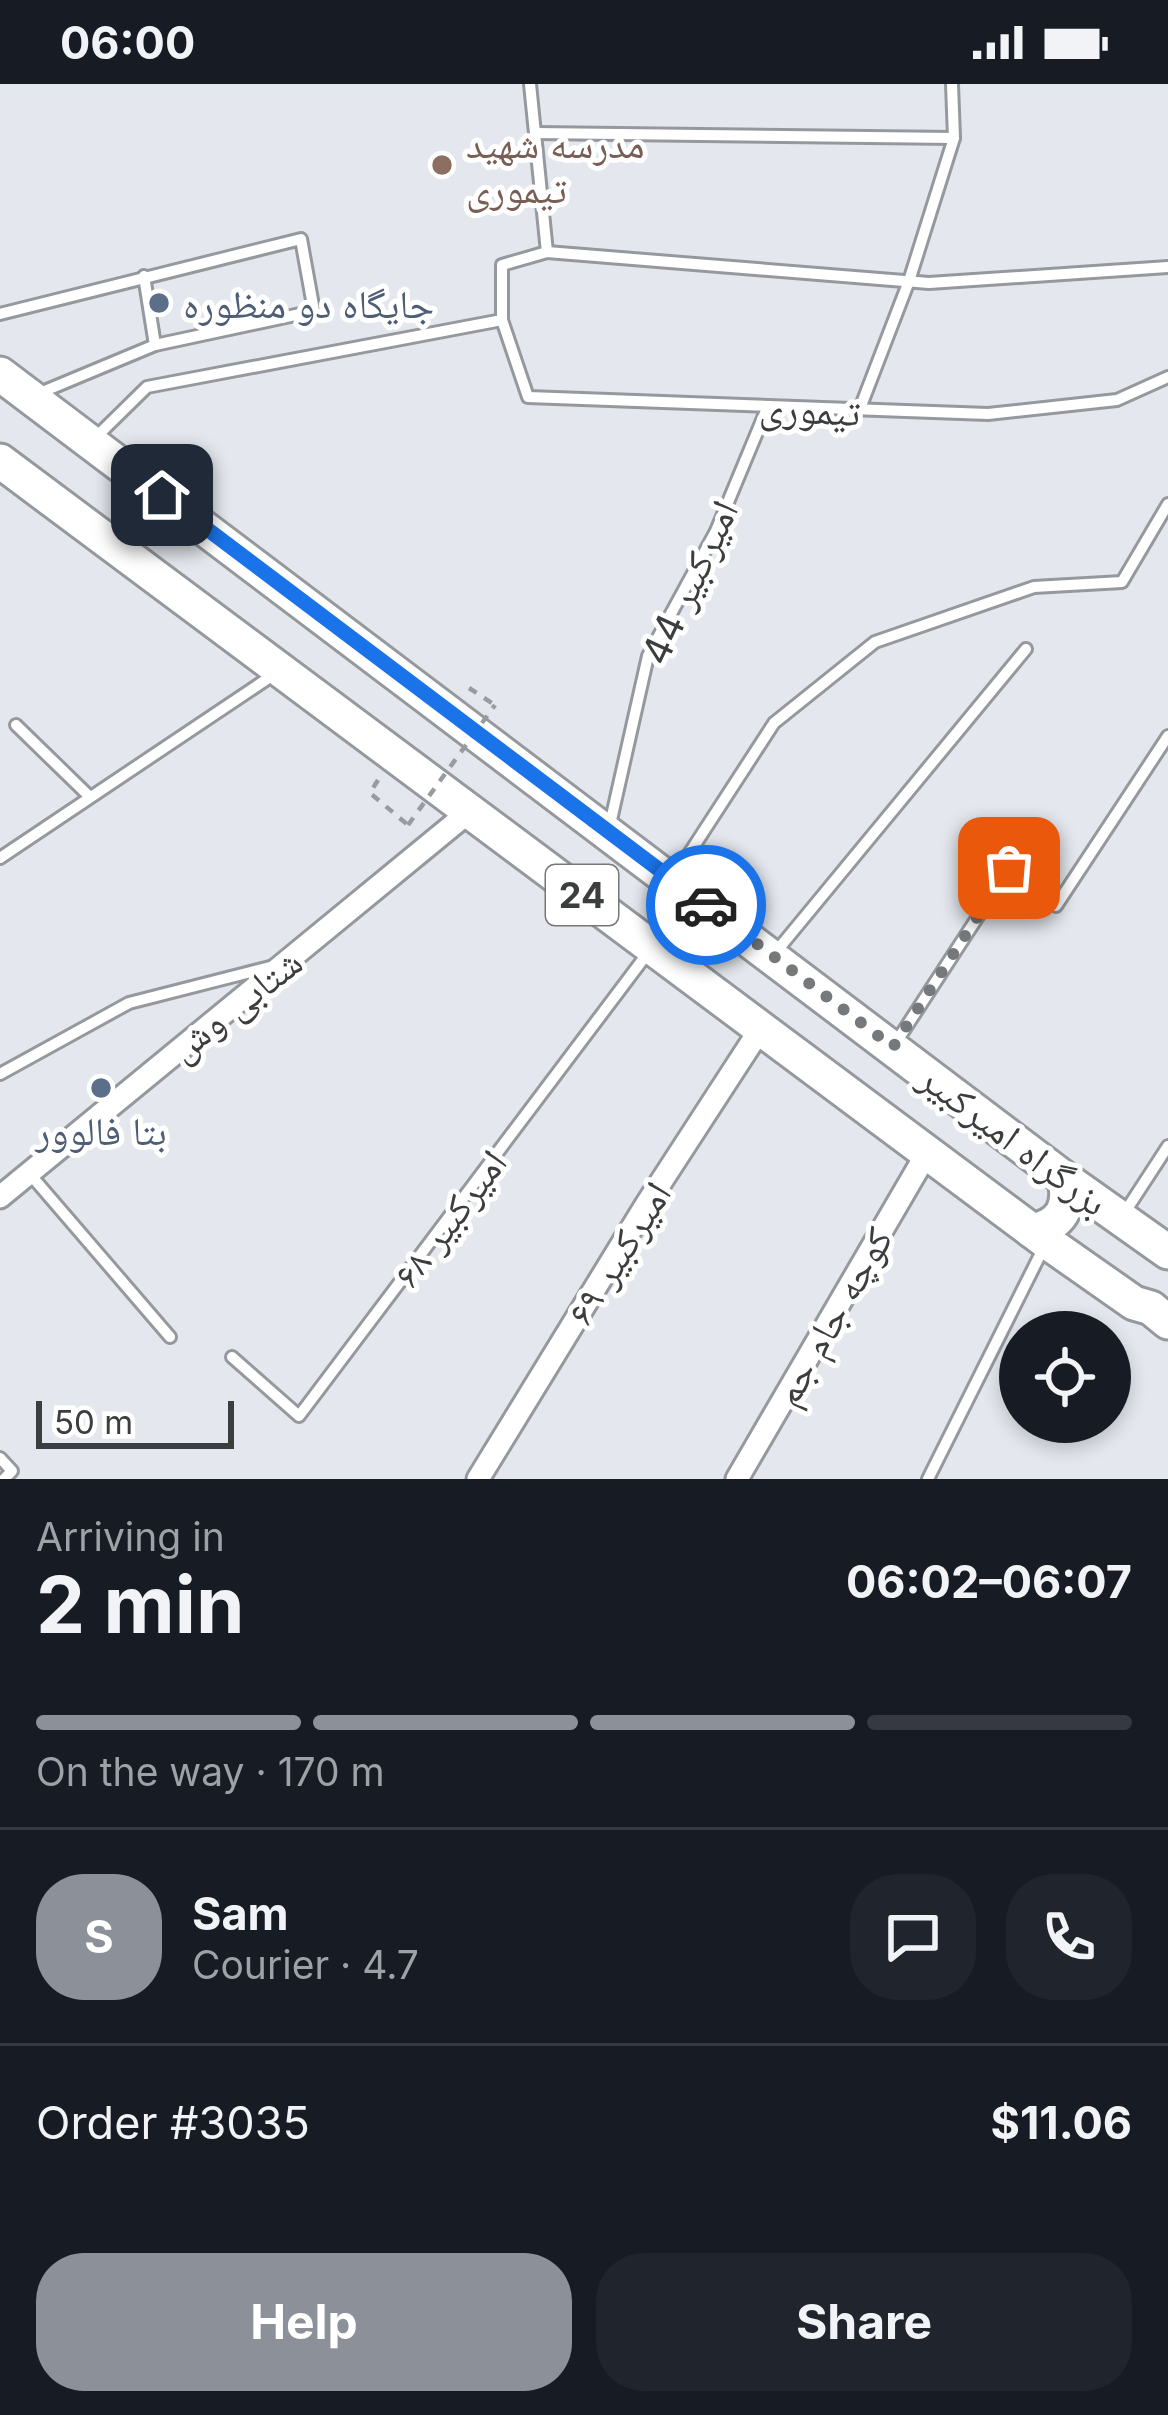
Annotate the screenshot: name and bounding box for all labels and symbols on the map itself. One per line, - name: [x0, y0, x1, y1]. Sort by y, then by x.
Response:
- place label: مدرسه شهید تیموری: [466, 120, 645, 213]
- marker: مدرسه شهید تیموری: [429, 152, 455, 178]
- place label: جایگاه دو منظوره: [183, 280, 434, 327]
- marker: جایگاه دو منظوره: [146, 290, 172, 316]
- street label: تیموری: [758, 383, 862, 436]
- pin: [111, 444, 213, 546]
- street label: امیرکبیر 44: [631, 492, 747, 672]
- pin: [958, 817, 1060, 919]
- courier: [646, 845, 766, 965]
- road number: 24: [546, 865, 618, 925]
- street label: شتابی وش: [159, 938, 312, 1072]
- street label: بزرگراه امیرکبیر: [910, 1052, 1118, 1225]
- marker: بتا فالوور: [88, 1075, 114, 1101]
- place label: بتا فالوور: [34, 1107, 167, 1154]
- street label: امیرکبیر ۶۸: [382, 1140, 516, 1296]
- street label: امیرکبیر ۶۹: [556, 1173, 680, 1333]
- street label: کوچه جام جم: [762, 1219, 905, 1415]
- scale bar: [36, 1395, 234, 1448]

